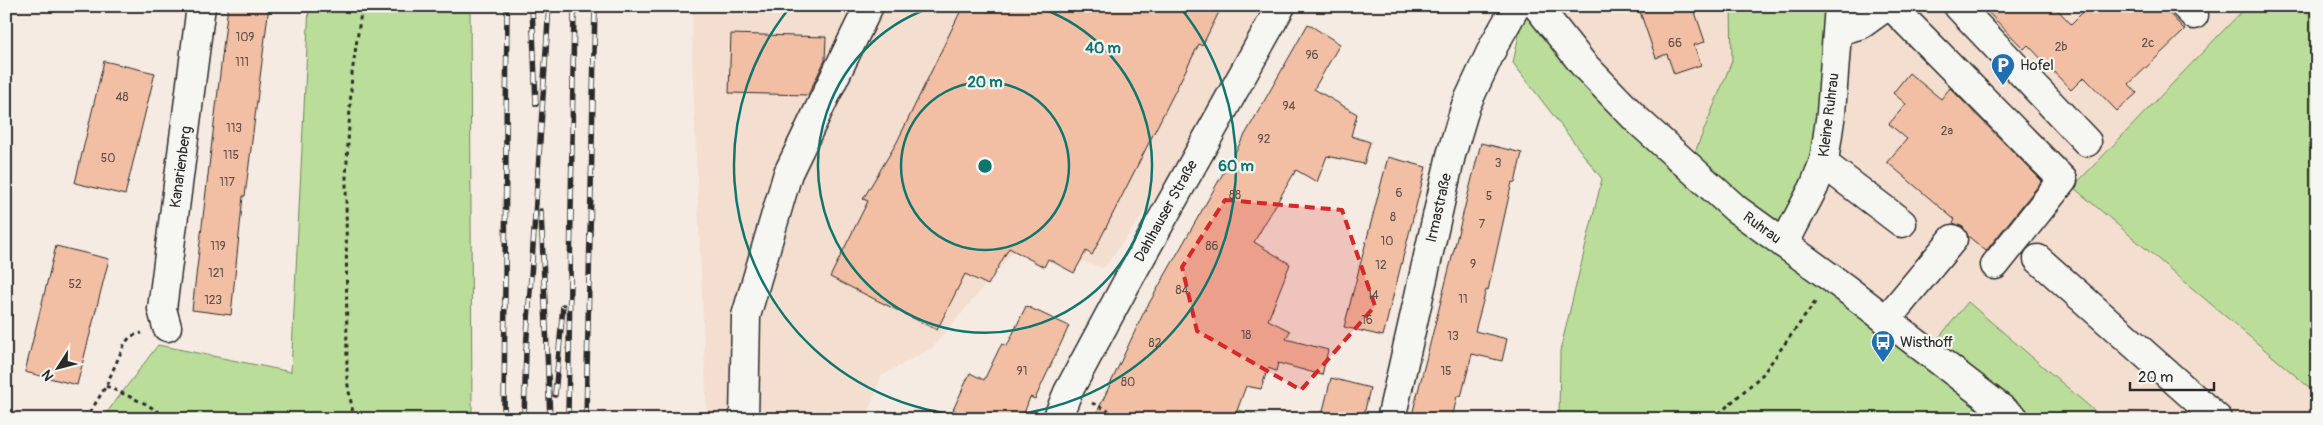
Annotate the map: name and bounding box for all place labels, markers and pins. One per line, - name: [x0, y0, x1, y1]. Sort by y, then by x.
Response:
- parking icon: Hofel: [1990, 52, 2016, 86]
- place label: Hofel: [2020, 56, 2054, 75]
- centre of rings: [976, 157, 994, 175]
- bus stop icon: Wisthoff: [1870, 329, 1896, 363]
- place label: Wisthoff: [1900, 333, 1953, 352]

